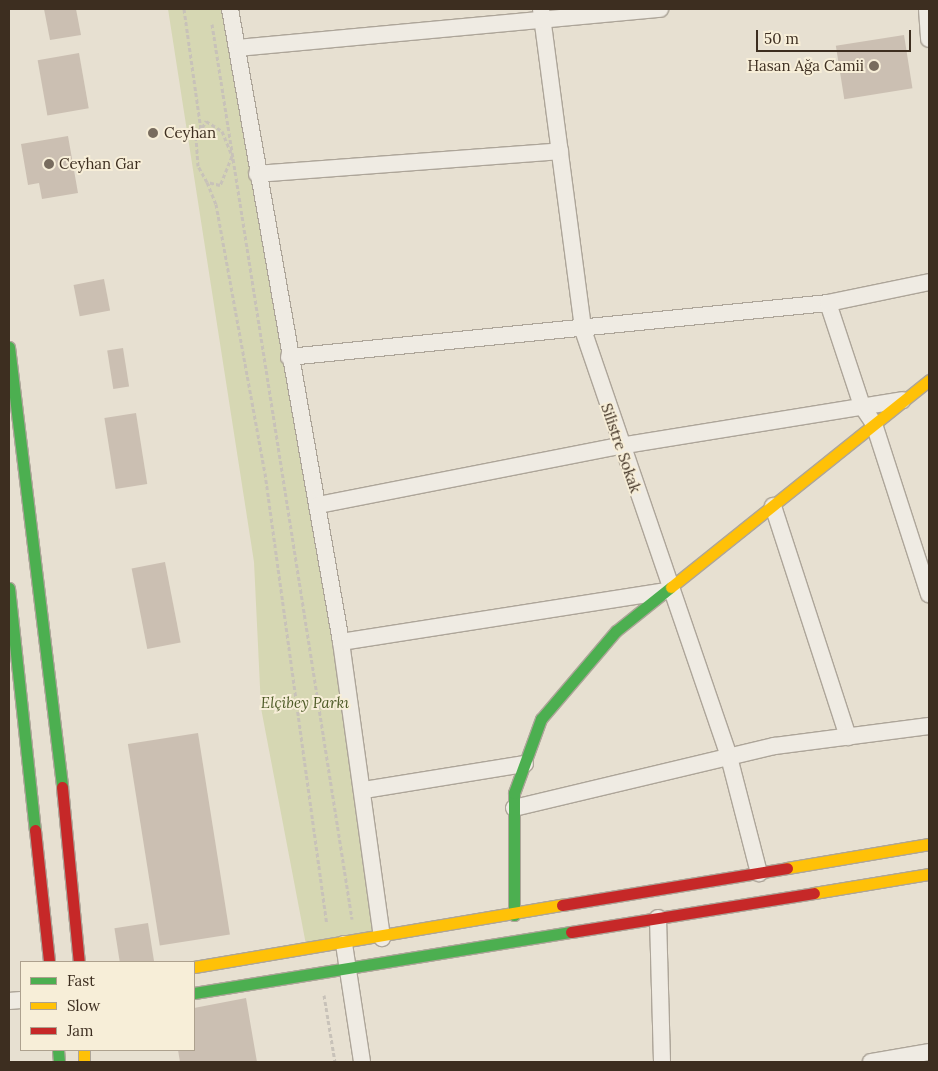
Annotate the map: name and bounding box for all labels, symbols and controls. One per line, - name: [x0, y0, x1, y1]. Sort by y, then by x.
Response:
- scale bar: [758, 20, 913, 52]
- text: 50 m: [764, 29, 799, 48]
- place label: Hasan Ağa Camii: [748, 57, 864, 75]
- marker: Hasan Ağa Camii: [868, 60, 880, 72]
- place label: Ceyhan: [164, 124, 216, 142]
- marker: Ceyhan: [146, 126, 160, 140]
- place label: Ceyhan Gar: [59, 155, 141, 173]
- marker: Ceyhan Gar: [43, 158, 55, 170]
- street label: Silistre Sokak: [597, 401, 645, 495]
- park label: Elçibey Parkı: [261, 694, 349, 712]
- legend: [20, 961, 195, 1051]
- text: Fast: [67, 971, 95, 990]
- text: Slow: [67, 996, 100, 1015]
- text: Jam: [67, 1021, 94, 1040]

